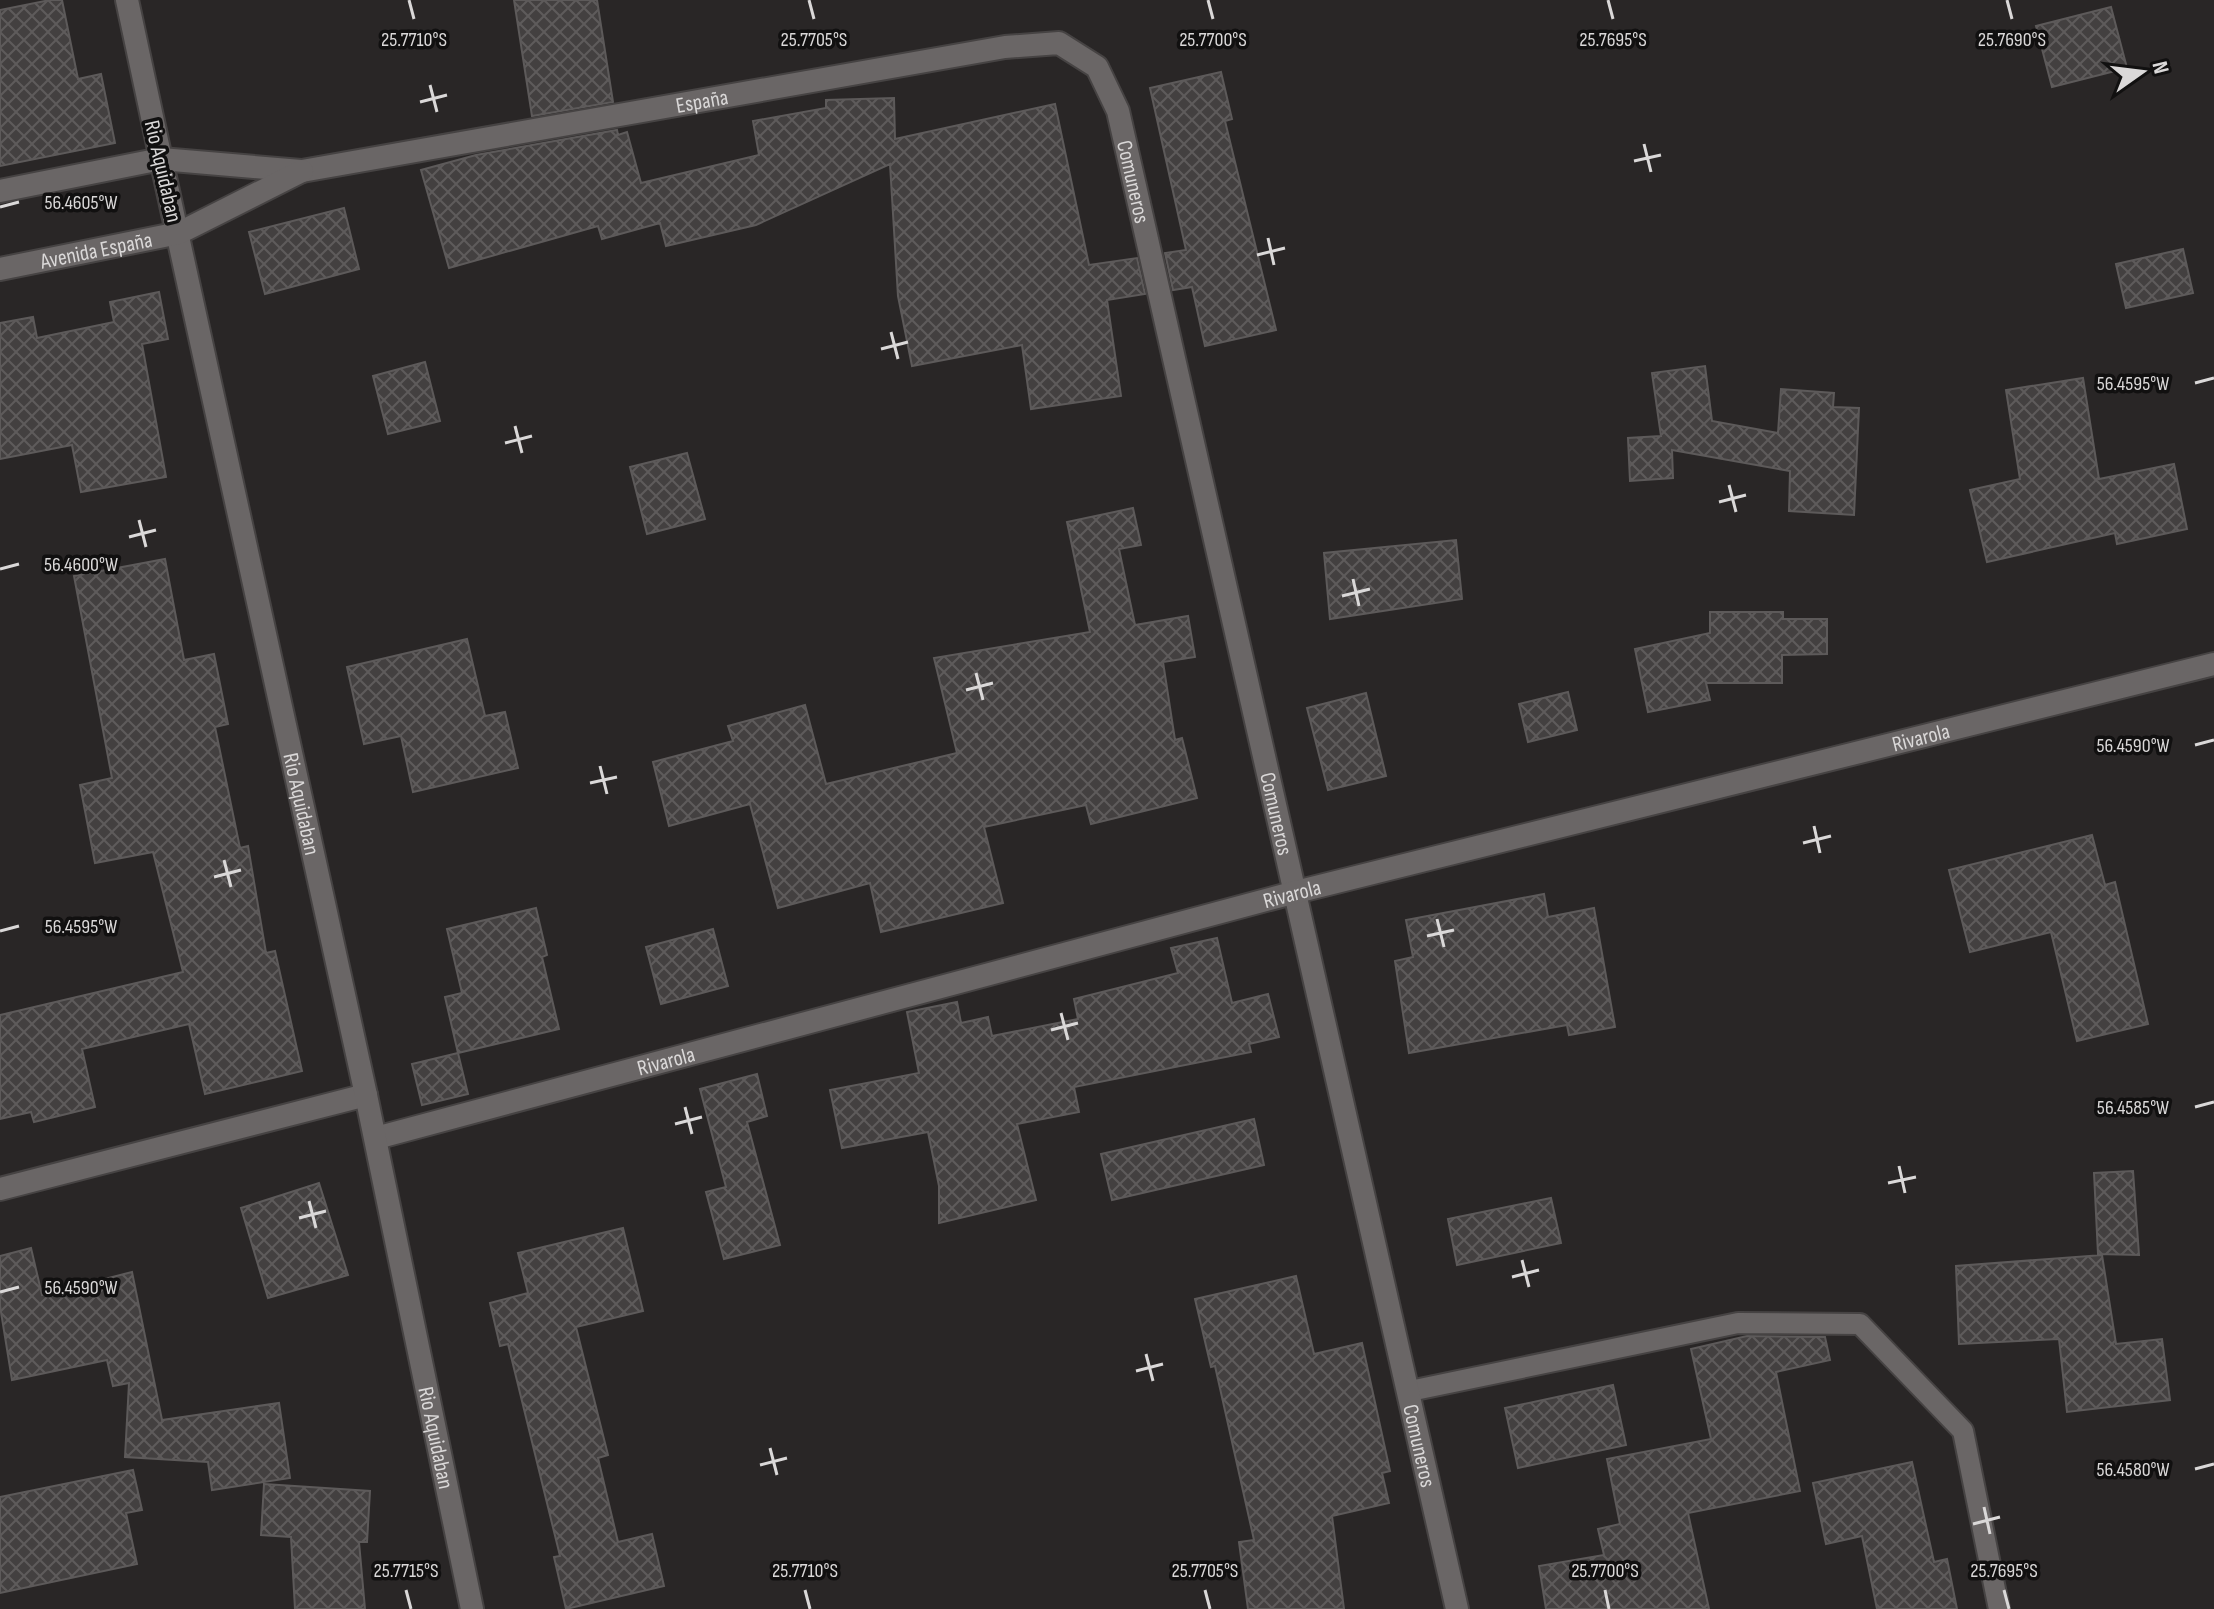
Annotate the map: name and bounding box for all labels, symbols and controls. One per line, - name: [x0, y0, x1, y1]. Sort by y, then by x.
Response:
- text: 25.7710°S: [381, 28, 447, 52]
- text: 25.7705°S: [781, 28, 847, 52]
- text: 25.7700°S: [1179, 28, 1247, 52]
- text: 25.7695°S: [1579, 28, 1647, 52]
- text: 25.7690°S: [1978, 28, 2046, 52]
- north arrow: [2102, 32, 2182, 112]
- text: N: [2145, 59, 2174, 76]
- street label: España: [674, 84, 730, 120]
- street label: Rio Aquidaban: [138, 118, 187, 225]
- street label: Comuneros: [1110, 138, 1155, 226]
- text: 56.4605°W: [44, 191, 118, 215]
- street label: Avenida España: [37, 227, 155, 276]
- text: 56.4595°W: [2097, 372, 2169, 396]
- text: 56.4600°W: [44, 553, 118, 577]
- street label: Rivarola: [1889, 718, 1953, 758]
- text: 56.4590°W: [2096, 734, 2170, 758]
- street label: Rio Aquidaban: [276, 750, 325, 858]
- street label: Comuneros: [1253, 770, 1298, 858]
- street label: Rivarola: [1260, 874, 1324, 915]
- text: 56.4595°W: [45, 915, 117, 939]
- street label: Rivarola: [634, 1041, 698, 1083]
- text: 56.4585°W: [2097, 1096, 2169, 1120]
- text: 56.4590°W: [44, 1276, 118, 1300]
- street label: Rio Aquidaban: [411, 1384, 459, 1491]
- street label: Comuneros: [1396, 1402, 1441, 1490]
- text: 56.4580°W: [2096, 1458, 2170, 1482]
- text: 25.7715°S: [373, 1559, 439, 1583]
- text: 25.7710°S: [772, 1559, 838, 1583]
- text: 25.7705°S: [1172, 1559, 1238, 1583]
- text: 25.7700°S: [1571, 1559, 1639, 1583]
- text: 25.7695°S: [1970, 1559, 2038, 1583]

